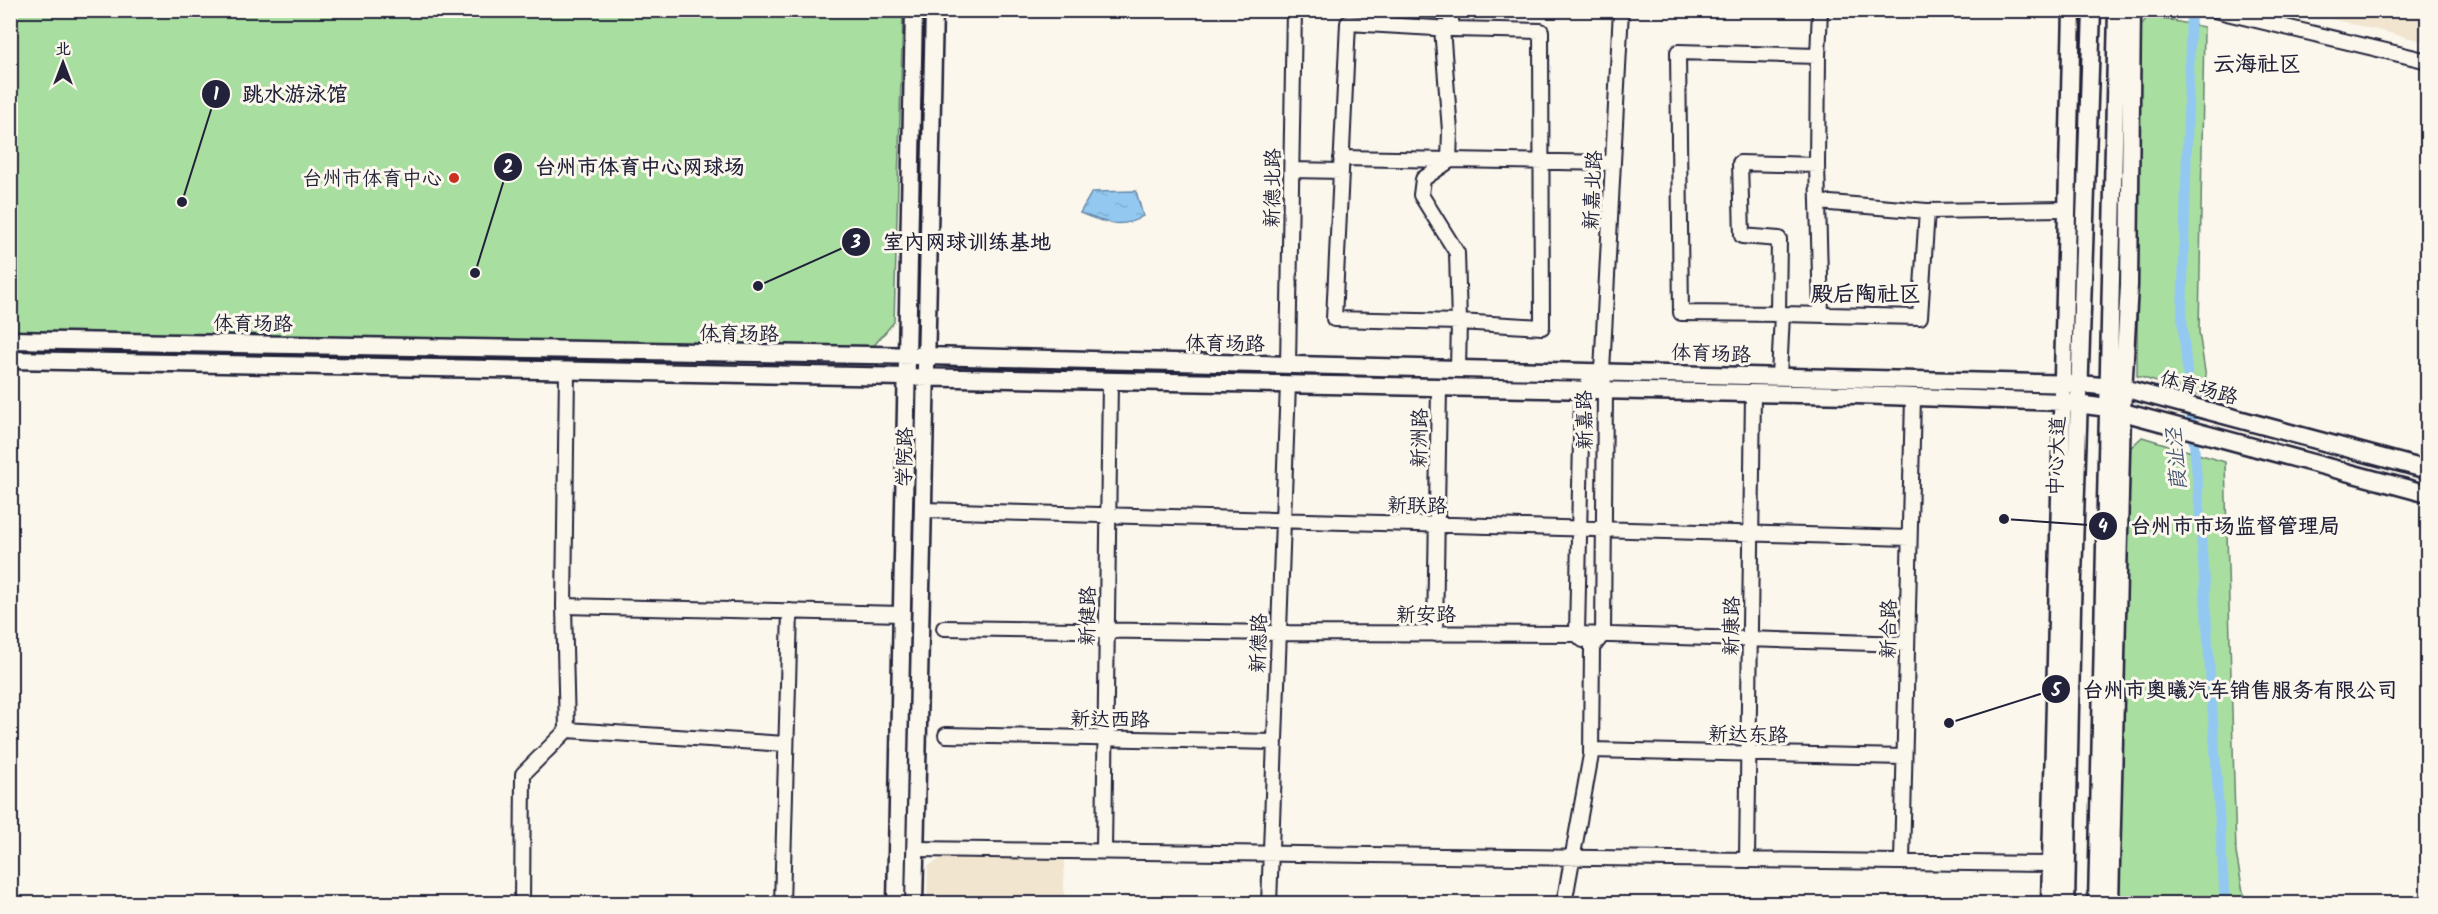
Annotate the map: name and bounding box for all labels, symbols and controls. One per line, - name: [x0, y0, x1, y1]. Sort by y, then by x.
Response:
- north arrow: [33, 33, 93, 93]
- text: 北: [55, 37, 71, 62]
- district label: 云海社区: [2213, 48, 2301, 83]
- callout: 跳水游泳馆: [201, 74, 360, 113]
- text: 跳水游泳馆: [243, 79, 348, 112]
- text: 1: [213, 81, 219, 110]
- street label: 新德北路: [1257, 147, 1291, 228]
- callout: 台州市体育中心网球场: [493, 148, 757, 187]
- street label: 新嘉北路: [1576, 148, 1612, 231]
- text: 台州市体育中心网球场: [535, 152, 745, 185]
- text: 2: [503, 154, 513, 183]
- place label: 台州市体育中心: [302, 164, 442, 196]
- marker: 台州市体育中心: [447, 171, 461, 185]
- callout: 室内网球训练基地: [841, 222, 1063, 261]
- text: 室内网球训练基地: [883, 227, 1051, 260]
- text: 3: [850, 229, 861, 258]
- district label: 殿后陶社区: [1811, 278, 1921, 313]
- street label: 体育场路: [213, 308, 294, 342]
- street label: 体育场路: [699, 318, 780, 352]
- street label: 体育场路: [1185, 328, 1266, 362]
- street label: 体育场路: [1670, 338, 1752, 372]
- street label: 体育场路: [2156, 363, 2242, 415]
- street label: 新嘉路: [1569, 389, 1603, 450]
- street label: 新洲路: [1404, 407, 1438, 468]
- street label: 中心大道: [2041, 416, 2075, 497]
- water label: 葭沚泾: [2158, 425, 2197, 492]
- street label: 学院路: [889, 426, 923, 487]
- street label: 新联路: [1387, 490, 1448, 524]
- callout: 台州市市场监督管理局: [2088, 506, 2352, 545]
- text: 台州市市场监督管理局: [2130, 511, 2340, 544]
- text: 4: [2098, 513, 2108, 542]
- street label: 新健路: [1072, 585, 1106, 646]
- street label: 新康路: [1716, 595, 1750, 656]
- street label: 新合路: [1873, 598, 1907, 659]
- street label: 新安路: [1396, 600, 1457, 632]
- street label: 新德路: [1243, 612, 1277, 674]
- callout: 台州市奥曦汽车销售服务有限公司: [2041, 670, 2410, 709]
- text: 台州市奥曦汽车销售服务有限公司: [2083, 675, 2398, 708]
- text: 5: [2050, 677, 2062, 706]
- street label: 新达西路: [1070, 704, 1151, 738]
- street label: 新达东路: [1708, 719, 1789, 753]

